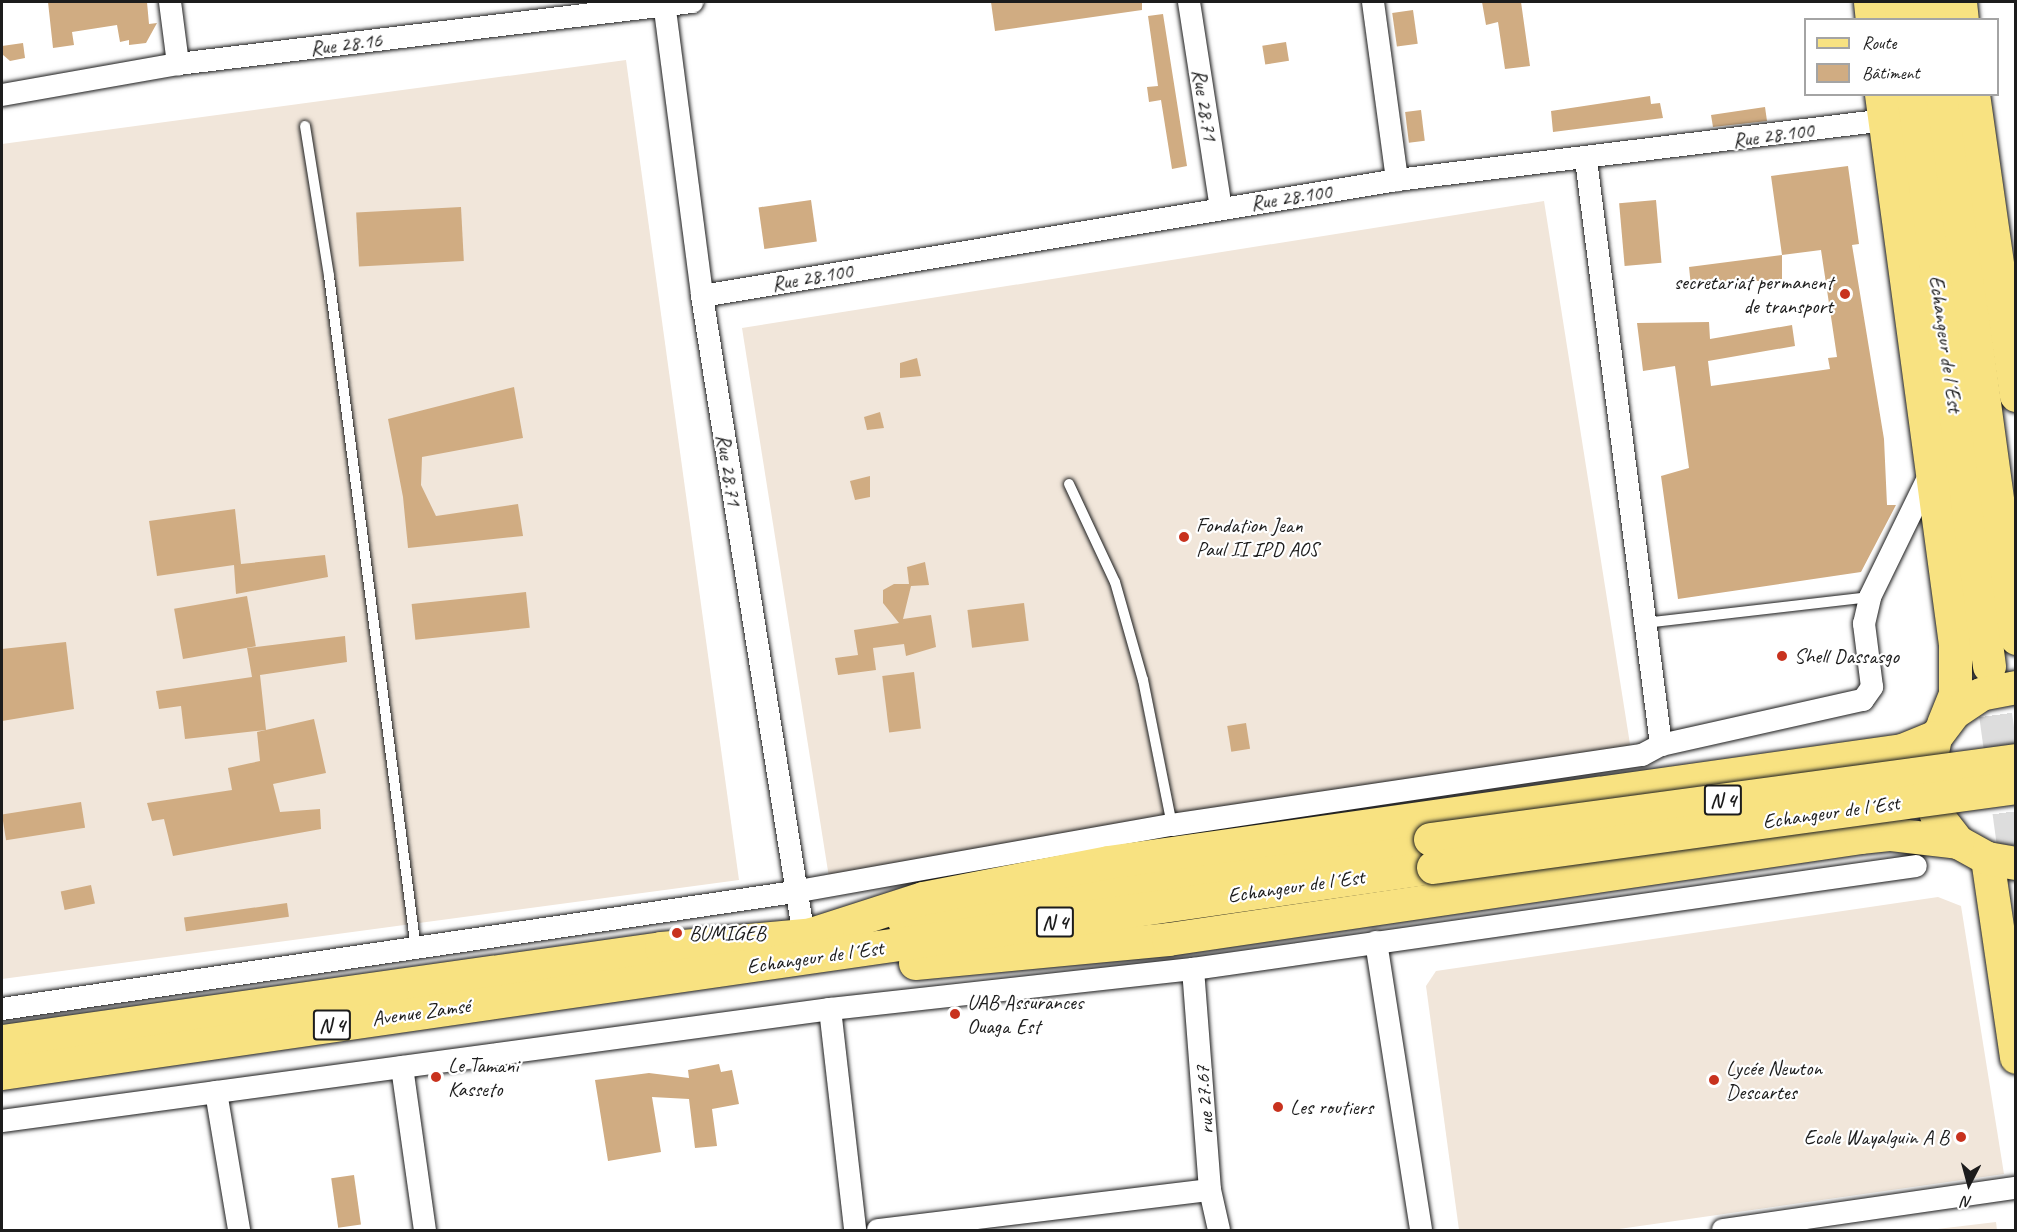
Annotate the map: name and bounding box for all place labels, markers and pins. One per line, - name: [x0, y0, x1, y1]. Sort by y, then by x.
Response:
- place label: secretariat permanent de transport: [1675, 269, 1833, 319]
- marker: secretariat permanent de transport: [1838, 287, 1852, 301]
- place label: Fondation Jean Paul II IPD AOS: [1196, 512, 1319, 562]
- marker: Fondation Jean Paul II IPD AOS: [1177, 530, 1191, 544]
- place label: Shell Dassasgo: [1794, 643, 1899, 669]
- marker: Shell Dassasgo: [1775, 649, 1789, 663]
- place label: BUMIGEB: [689, 920, 766, 946]
- marker: BUMIGEB: [670, 926, 684, 940]
- place label: UAB Assurances Ouaga Est: [967, 989, 1083, 1039]
- marker: UAB Assurances Ouaga Est: [948, 1007, 962, 1021]
- place label: Le Tamani Kasseto: [448, 1052, 519, 1102]
- place label: Lycée Newton Descartes: [1726, 1055, 1822, 1105]
- marker: Le Tamani Kasseto: [429, 1070, 443, 1084]
- marker: Lycée Newton Descartes: [1707, 1073, 1721, 1087]
- place label: Les routiers: [1290, 1094, 1373, 1120]
- marker: Les routiers: [1271, 1100, 1285, 1114]
- place label: Ecole Wayalguin A B: [1804, 1124, 1949, 1150]
- marker: Ecole Wayalguin A B: [1954, 1130, 1968, 1144]

